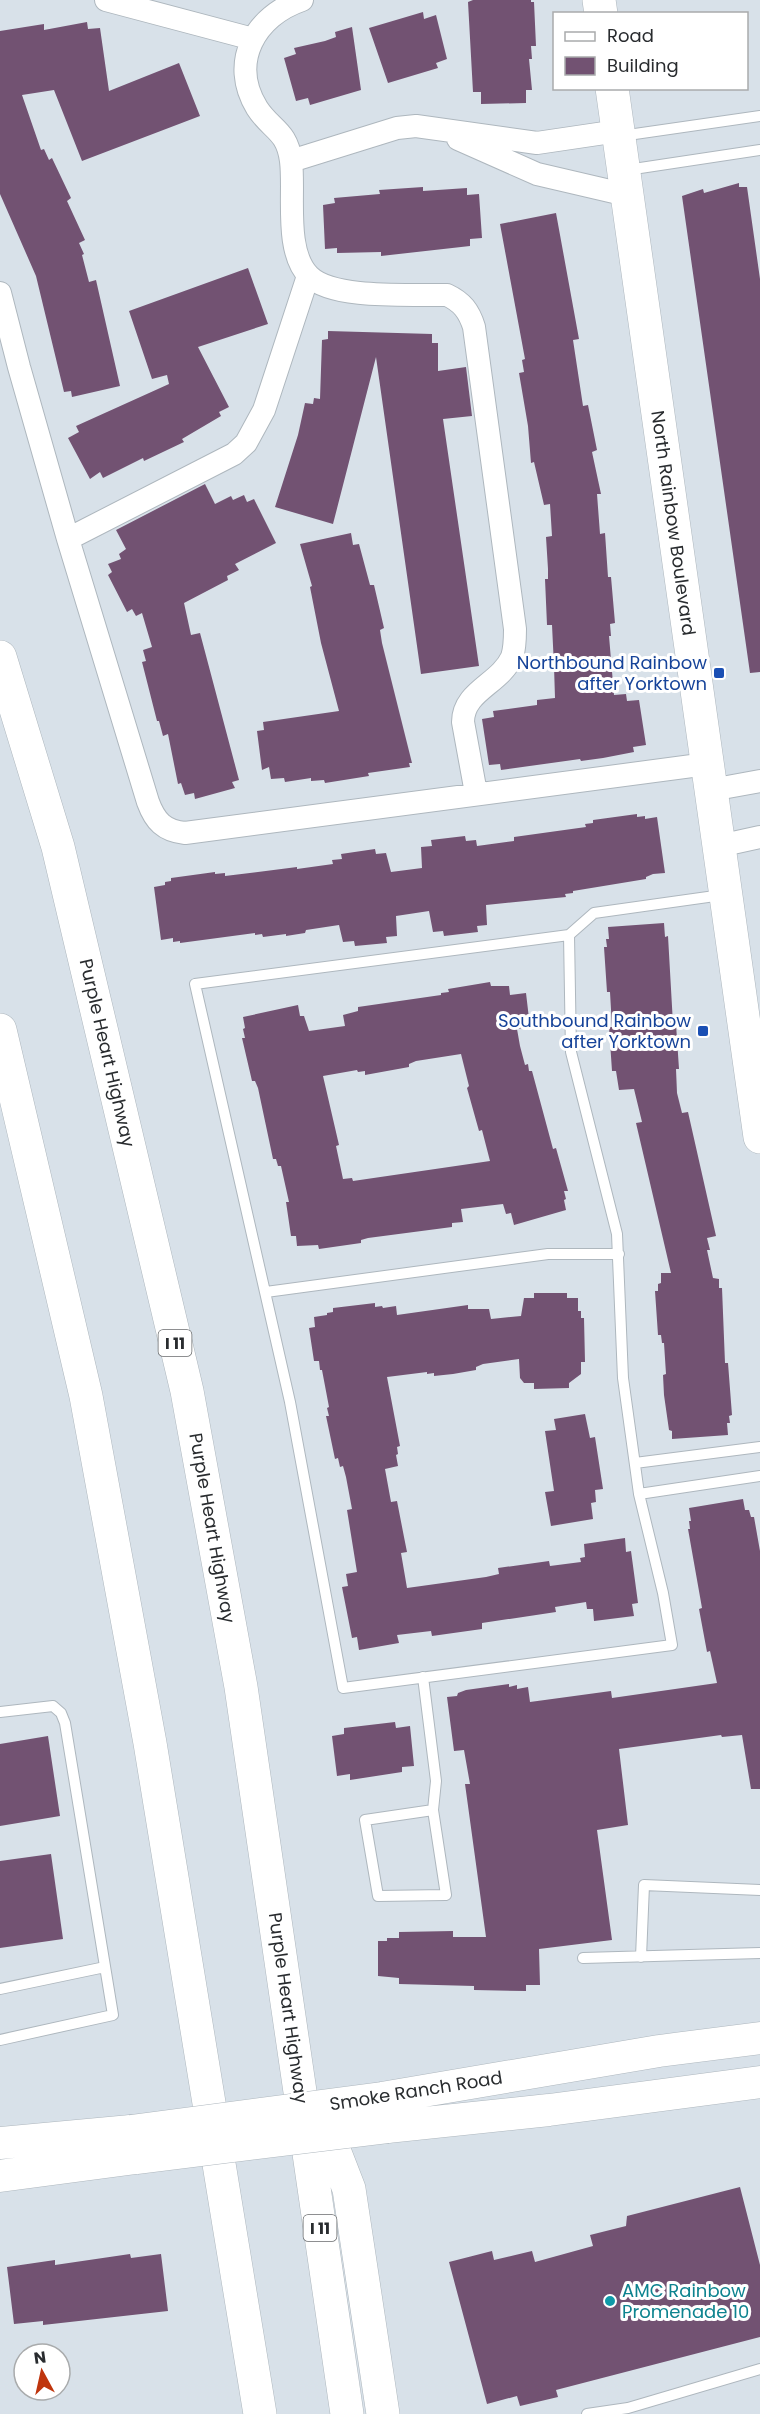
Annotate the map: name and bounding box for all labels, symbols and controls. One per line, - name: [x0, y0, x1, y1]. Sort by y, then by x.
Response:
- legend: [553, 12, 748, 90]
- text: Road: [607, 23, 654, 48]
- text: Building: [607, 53, 679, 78]
- street label: North Rainbow Boulevard: [645, 409, 702, 637]
- place label: Northbound Rainbow after Yorktown: [517, 650, 707, 696]
- marker: Northbound Rainbow after Yorktown: [712, 666, 726, 680]
- street label: Purple Heart Highway: [74, 956, 141, 1150]
- place label: Southbound Rainbow after Yorktown: [498, 1008, 691, 1054]
- marker: Southbound Rainbow after Yorktown: [696, 1024, 710, 1038]
- road number: I 11: [158, 1330, 192, 1356]
- street label: Purple Heart Highway: [183, 1431, 242, 1625]
- street label: Purple Heart Highway: [263, 1911, 314, 2105]
- street label: Smoke Ranch Road: [328, 2065, 504, 2117]
- road number: I 11: [304, 2215, 336, 2241]
- place label: AMC Rainbow Promenade 10: [622, 2278, 749, 2324]
- marker: AMC Rainbow Promenade 10: [603, 2294, 617, 2308]
- north arrow: [12, 2342, 72, 2402]
- text: N: [32, 2345, 48, 2370]

